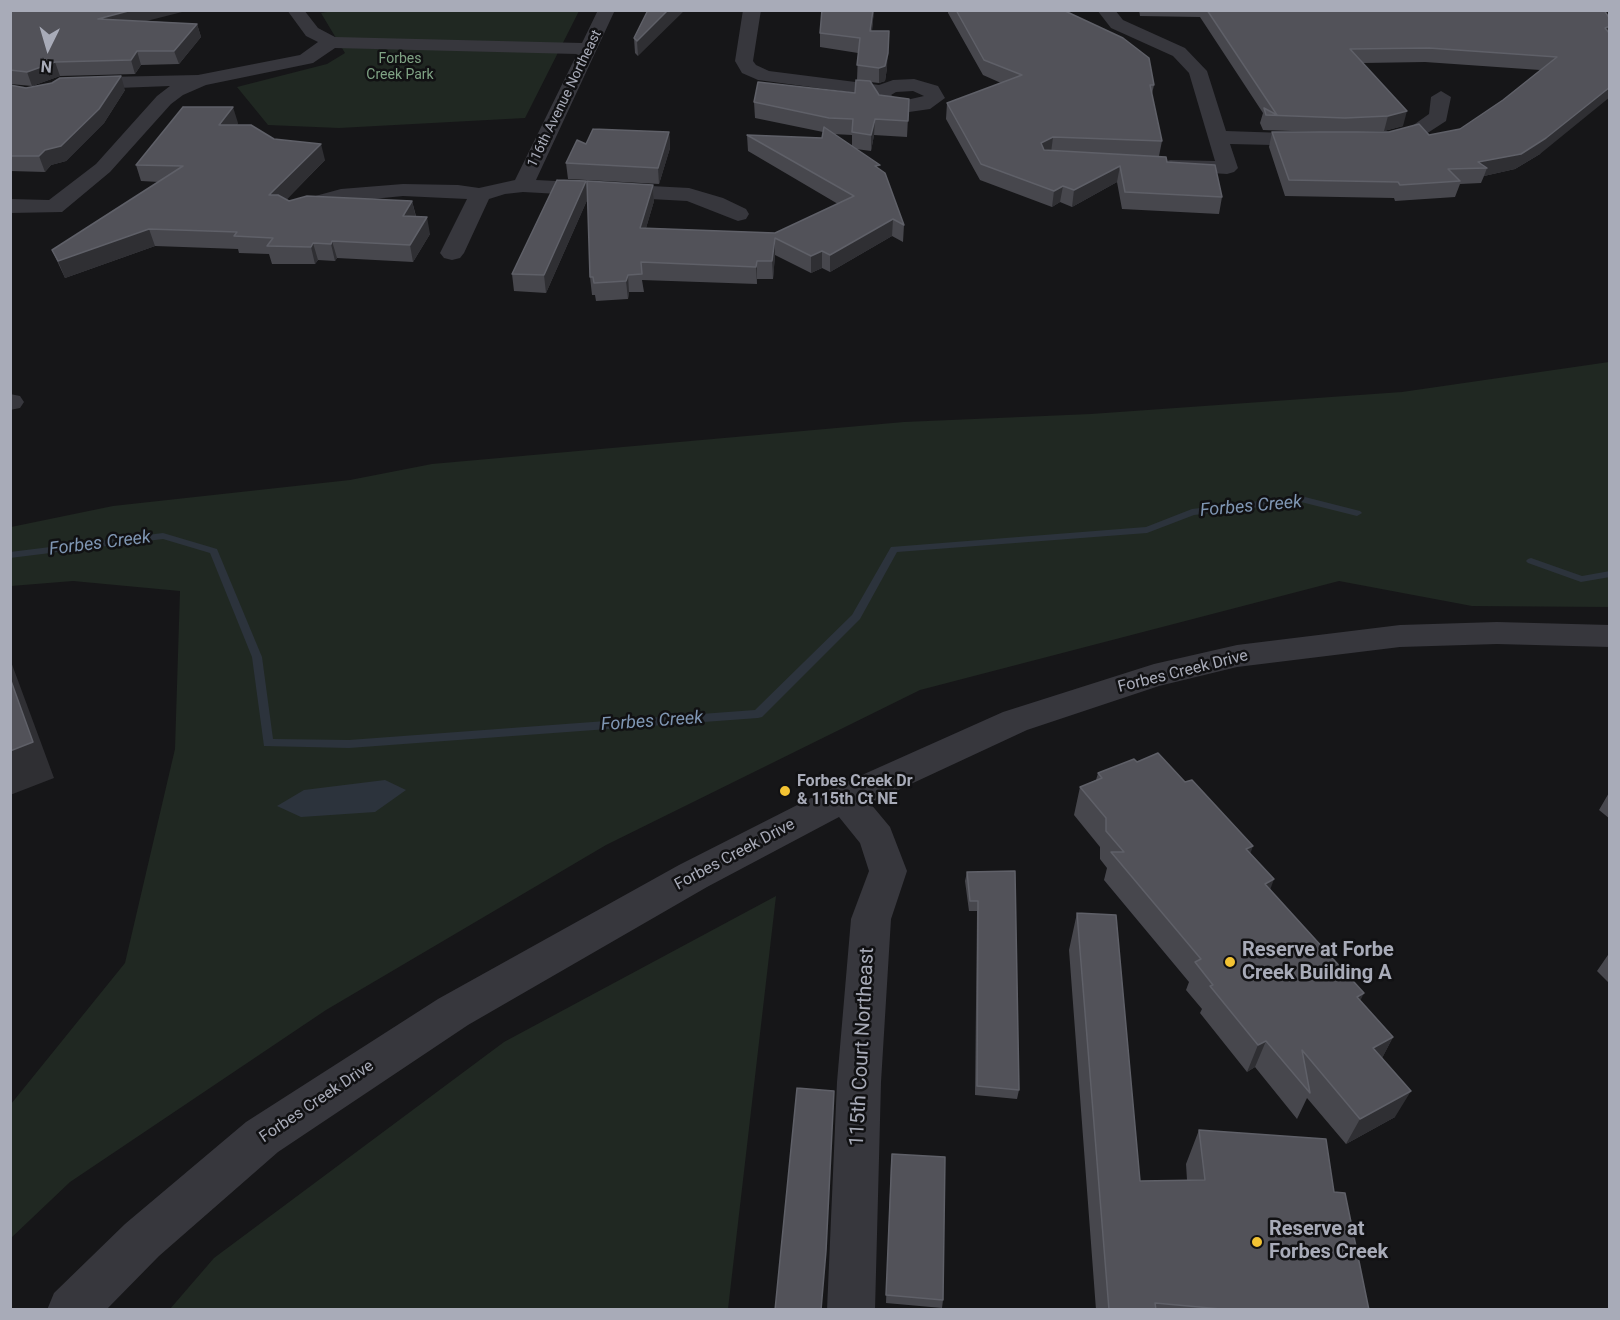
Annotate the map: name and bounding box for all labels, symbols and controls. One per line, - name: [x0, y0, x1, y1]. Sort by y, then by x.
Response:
- north arrow: [18, 18, 78, 78]
- street label: 116th Avenue Northeast: [524, 28, 606, 170]
- park label: Forbes Creek Park: [366, 51, 434, 84]
- text: N: [40, 56, 53, 76]
- water label: Forbes Creek: [1199, 492, 1303, 522]
- water label: Forbes Creek: [48, 527, 152, 561]
- street label: Forbes Creek Drive: [1116, 647, 1250, 697]
- water label: Forbes Creek: [600, 708, 704, 736]
- place label: Forbes Creek Dr & 115th Ct NE: [797, 772, 913, 810]
- marker: Forbes Creek Dr & 115th Ct NE: [778, 784, 792, 798]
- street label: Forbes Creek Drive: [672, 815, 798, 895]
- place label: Reserve at Forbe Creek Building A: [1242, 939, 1394, 986]
- street label: 115th Court Northeast: [846, 947, 880, 1147]
- marker: Reserve at Forbe Creek Building A: [1223, 955, 1237, 969]
- street label: Forbes Creek Drive: [256, 1057, 378, 1147]
- place label: Reserve at Forbes Creek: [1269, 1218, 1388, 1265]
- marker: Reserve at Forbes Creek: [1250, 1235, 1264, 1249]

